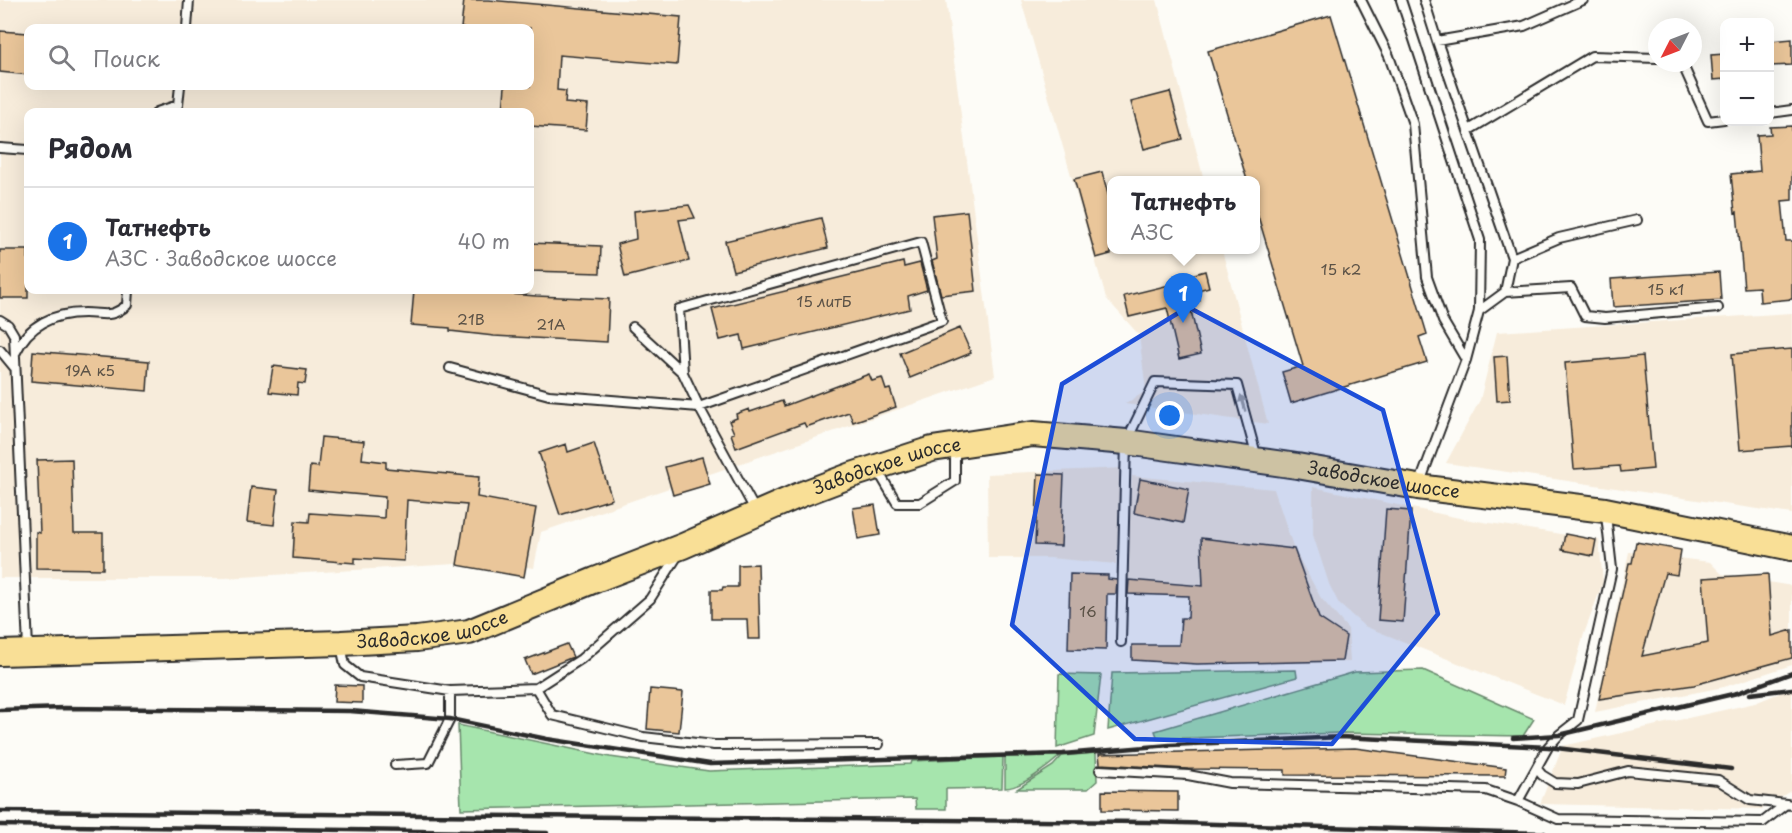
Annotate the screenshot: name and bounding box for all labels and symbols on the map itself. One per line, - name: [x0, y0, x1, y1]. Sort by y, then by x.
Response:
- north arrow: [1648, 18, 1702, 72]
- house number: 15 к2: [1321, 257, 1361, 280]
- pin: 1: [1164, 274, 1202, 323]
- house number: 15 к1: [1648, 277, 1684, 300]
- house number: 15 литБ: [797, 289, 852, 312]
- house number: 21В: [457, 307, 485, 330]
- house number: 21А: [537, 312, 565, 335]
- house number: 19А к5: [65, 358, 115, 381]
- one-way arrow: [1237, 394, 1247, 413]
- your location: [1155, 401, 1184, 430]
- street label: Заводское шоссе: [809, 430, 963, 501]
- street label: Заводское шоссе: [1306, 453, 1462, 504]
- house number: 16: [1079, 599, 1097, 622]
- street label: Заводское шоссе: [356, 602, 512, 654]

